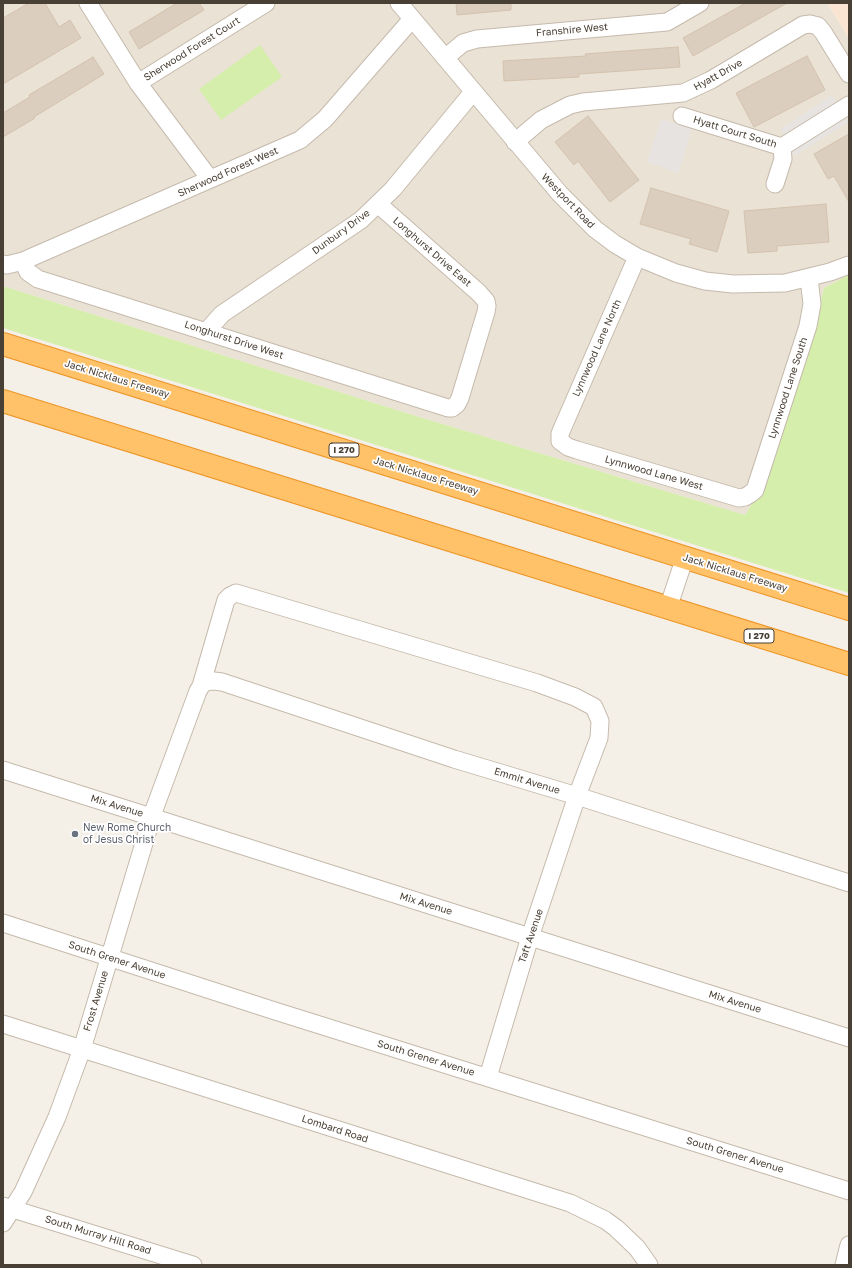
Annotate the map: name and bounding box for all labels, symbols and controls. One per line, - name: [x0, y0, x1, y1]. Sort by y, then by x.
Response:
- street label: Sherwood Forest Court: [142, 14, 242, 84]
- street label: Franshire West: [536, 21, 608, 39]
- street label: Hyatt Drive: [692, 57, 744, 93]
- street label: Hyatt Court South: [692, 114, 778, 150]
- street label: Sherwood Forest West: [176, 144, 280, 200]
- street label: Westport Road: [539, 171, 597, 231]
- street label: Dunbury Drive: [310, 207, 372, 257]
- street label: Longhurst Drive East: [390, 215, 474, 289]
- street label: Lynnwood Lane North: [570, 298, 624, 398]
- street label: Longhurst Drive West: [183, 318, 285, 362]
- street label: Lynnwood Lane South: [766, 336, 810, 440]
- street label: Jack Nicklaus Freeway: [63, 357, 171, 401]
- road number: I 270: [329, 443, 359, 457]
- street label: Lynnwood Lane West: [604, 453, 704, 493]
- street label: Jack Nicklaus Freeway: [372, 454, 480, 498]
- street label: Jack Nicklaus Freeway: [681, 551, 789, 595]
- road number: I 270: [744, 629, 774, 643]
- street label: Emmit Avenue: [493, 765, 561, 797]
- street label: Mix Avenue: [89, 792, 145, 820]
- place label: New Rome Church of Jesus Christ: [83, 822, 171, 846]
- marker: New Rome Church of Jesus Christ: [70, 829, 80, 839]
- street label: Mix Avenue: [398, 890, 454, 918]
- street label: Taft Avenue: [516, 907, 546, 965]
- street label: South Grener Avenue: [67, 939, 167, 981]
- street label: Frost Avenue: [81, 969, 111, 1033]
- street label: Mix Avenue: [707, 988, 763, 1016]
- street label: South Grener Avenue: [376, 1037, 476, 1079]
- street label: Lombard Road: [300, 1113, 370, 1145]
- street label: South Grener Avenue: [685, 1134, 785, 1176]
- street label: South Murray Hill Road: [43, 1213, 153, 1257]

